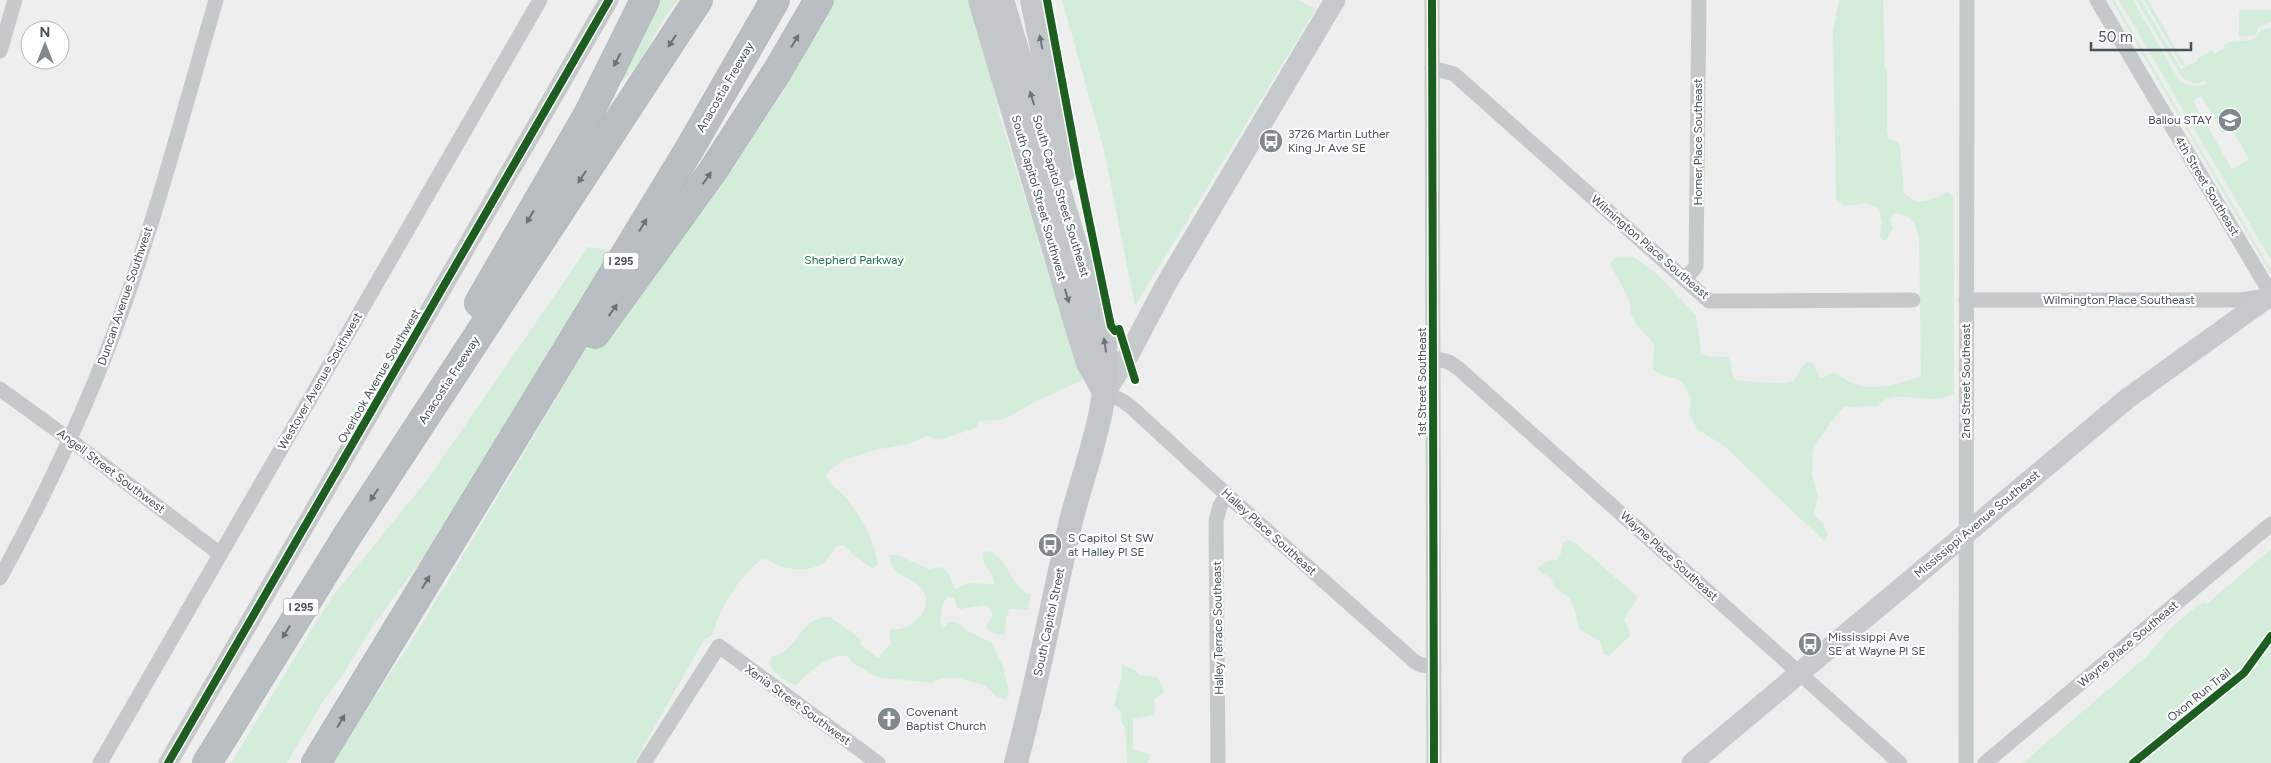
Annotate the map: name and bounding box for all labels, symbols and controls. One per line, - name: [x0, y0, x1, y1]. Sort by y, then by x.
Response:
- north arrow: [20, 20, 70, 70]
- scale bar: [2091, 20, 2191, 52]
- text: N: [40, 24, 50, 41]
- text: 50 m: [2098, 28, 2133, 46]
- one-way arrow: [667, 34, 676, 47]
- one-way arrow: [1037, 34, 1045, 49]
- one-way arrow: [790, 35, 799, 48]
- street label: Anacostia Freeway: [694, 39, 757, 134]
- one-way arrow: [613, 53, 621, 67]
- street label: Horner Place Southeast: [1691, 78, 1705, 206]
- one-way arrow: [1027, 90, 1035, 105]
- school or university icon: Ballou STAY: [2217, 107, 2243, 133]
- street label: South Capitol Street Southeast: [1030, 113, 1092, 279]
- place label: Ballou STAY: [2148, 113, 2213, 127]
- street label: South Capitol Street Southwest: [1009, 114, 1070, 283]
- place label: 3726 Martin Luther King Jr Ave SE: [1288, 127, 1390, 155]
- bus stop icon: 3726 Martin Luther King Jr Ave SE: [1258, 128, 1284, 154]
- street label: 4th Street Southeast: [2172, 134, 2242, 239]
- one-way arrow: [578, 170, 587, 183]
- one-way arrow: [702, 171, 712, 185]
- street label: Wilmington Place Southeast: [1588, 192, 1712, 302]
- one-way arrow: [525, 210, 534, 223]
- one-way arrow: [638, 218, 647, 232]
- street label: Duncan Avenue Southwest: [95, 224, 155, 367]
- road number: I 295: [604, 252, 638, 270]
- park label: Shepherd Parkway: [804, 253, 904, 267]
- one-way arrow: [1064, 288, 1072, 303]
- street label: Wilmington Place Southeast: [2043, 293, 2195, 307]
- one-way arrow: [608, 303, 618, 317]
- street label: Overlook Avenue Southwest: [335, 306, 424, 446]
- street label: Westover Avenue Southwest: [275, 310, 365, 452]
- street label: 2nd Street Southeast: [1959, 323, 1973, 439]
- street label: 1st Street Southeast: [1415, 327, 1429, 437]
- street label: Anacostia Freeway: [416, 333, 483, 426]
- one-way arrow: [1100, 337, 1108, 353]
- street label: Angell Street Southwest: [54, 426, 168, 516]
- street label: Mississippi Avenue Southeast: [1911, 467, 2043, 581]
- street label: Halley Place Southeast: [1219, 486, 1320, 579]
- one-way arrow: [369, 488, 379, 502]
- street label: Wayne Place Southeast: [1617, 509, 1721, 604]
- place label: S Capitol St SW at Halley Pl SE: [1068, 531, 1154, 559]
- bus stop icon: S Capitol St SW at Halley Pl SE: [1037, 532, 1063, 558]
- street label: Halley Terrace Southeast: [1210, 561, 1226, 695]
- street label: South Capitol Street: [1031, 566, 1067, 678]
- one-way arrow: [421, 576, 430, 589]
- road number: I 295: [284, 598, 318, 616]
- street label: Wayne Place Southeast: [2075, 598, 2181, 690]
- one-way arrow: [281, 625, 291, 638]
- place label: Mississippi Ave SE at Wayne Pl SE: [1828, 630, 1926, 658]
- bus stop icon: Mississippi Ave SE at Wayne Pl SE: [1797, 631, 1823, 657]
- street label: Xenia Street Southwest: [743, 662, 854, 748]
- street label: Oxon Run Trail: [2165, 665, 2233, 725]
- place label: Covenant Baptist Church: [906, 705, 987, 733]
- church icon: Covenant Baptist Church: [876, 706, 902, 732]
- one-way arrow: [337, 715, 346, 728]

